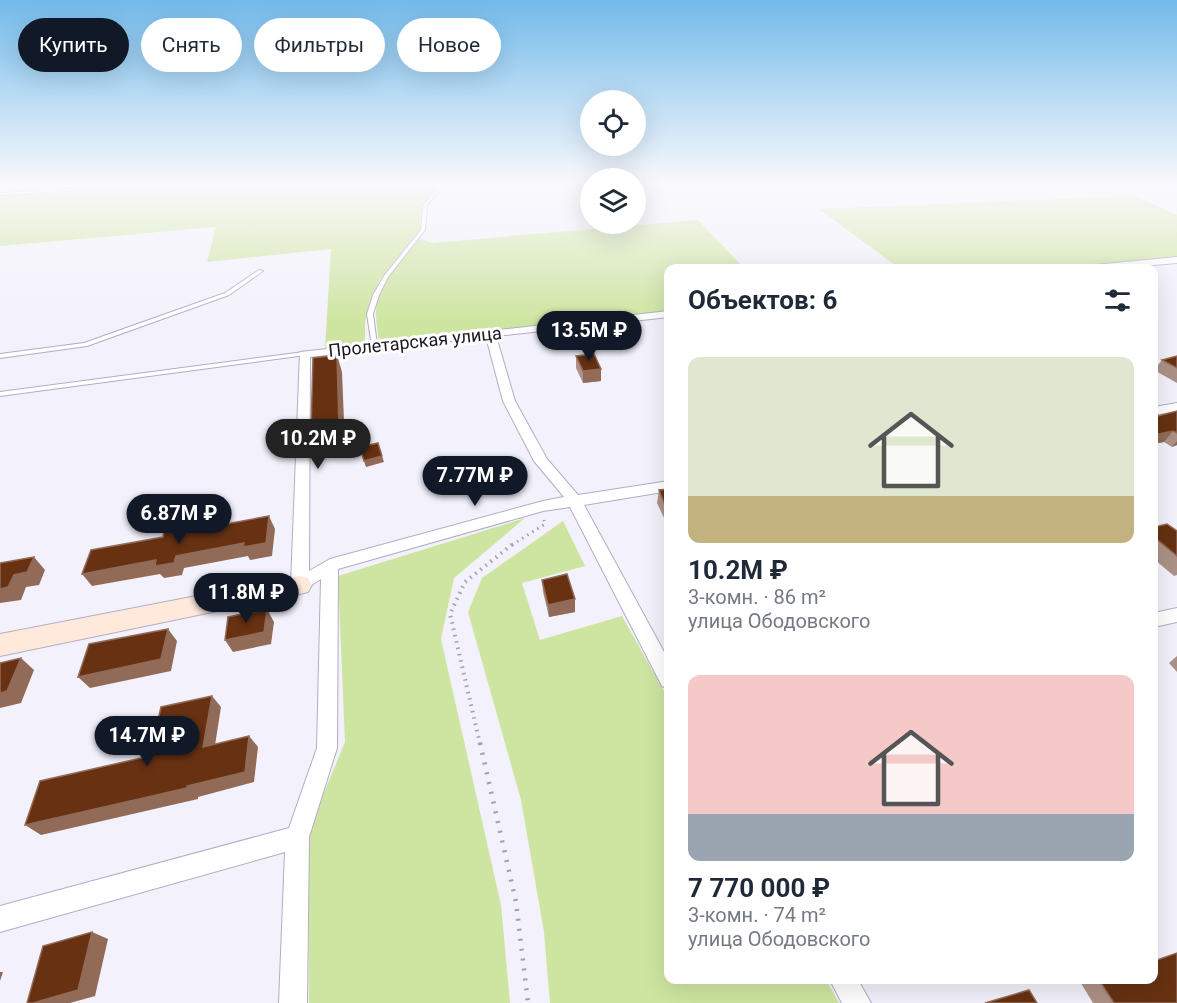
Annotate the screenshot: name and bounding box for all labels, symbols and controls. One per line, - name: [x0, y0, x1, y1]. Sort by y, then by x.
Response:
- chip: Купить: [18, 18, 129, 72]
- chip: Снять: [141, 18, 242, 72]
- chip: Фильтры: [254, 18, 385, 72]
- chip: Новое: [397, 18, 501, 72]
- map controls: [580, 90, 646, 234]
- button: locate: [580, 90, 646, 156]
- button: layers: [580, 168, 646, 234]
- icon: filters: [1101, 284, 1134, 317]
- text: Объектов: 6: [688, 285, 837, 315]
- pin: 13.5M ₽: [534, 311, 644, 362]
- text: 13.5M ₽: [551, 318, 627, 342]
- street label: Пролетарская улица: [327, 322, 503, 361]
- icon: home: [857, 396, 965, 504]
- pin: 10.2M ₽: [263, 419, 373, 470]
- text: 10.2M ₽: [280, 426, 356, 450]
- pin: 7.77M ₽: [420, 456, 530, 507]
- text: 7.77M ₽: [437, 463, 513, 487]
- pin: 6.87M ₽: [124, 494, 234, 545]
- text: 6.87M ₽: [141, 501, 217, 525]
- text: 10.2M ₽: [688, 555, 788, 585]
- pin: 11.8M ₽: [191, 573, 301, 624]
- text: 11.8M ₽: [208, 580, 284, 604]
- text: 3-комн. · 86 m²: [688, 585, 826, 609]
- text: улица Ободовского: [688, 609, 870, 633]
- icon: home: [857, 714, 965, 822]
- pin: 14.7M ₽: [92, 716, 202, 767]
- text: 14.7M ₽: [109, 723, 185, 747]
- text: 7 770 000 ₽: [688, 873, 830, 903]
- text: 3-комн. · 74 m²: [688, 903, 826, 927]
- text: улица Ободовского: [688, 927, 870, 951]

